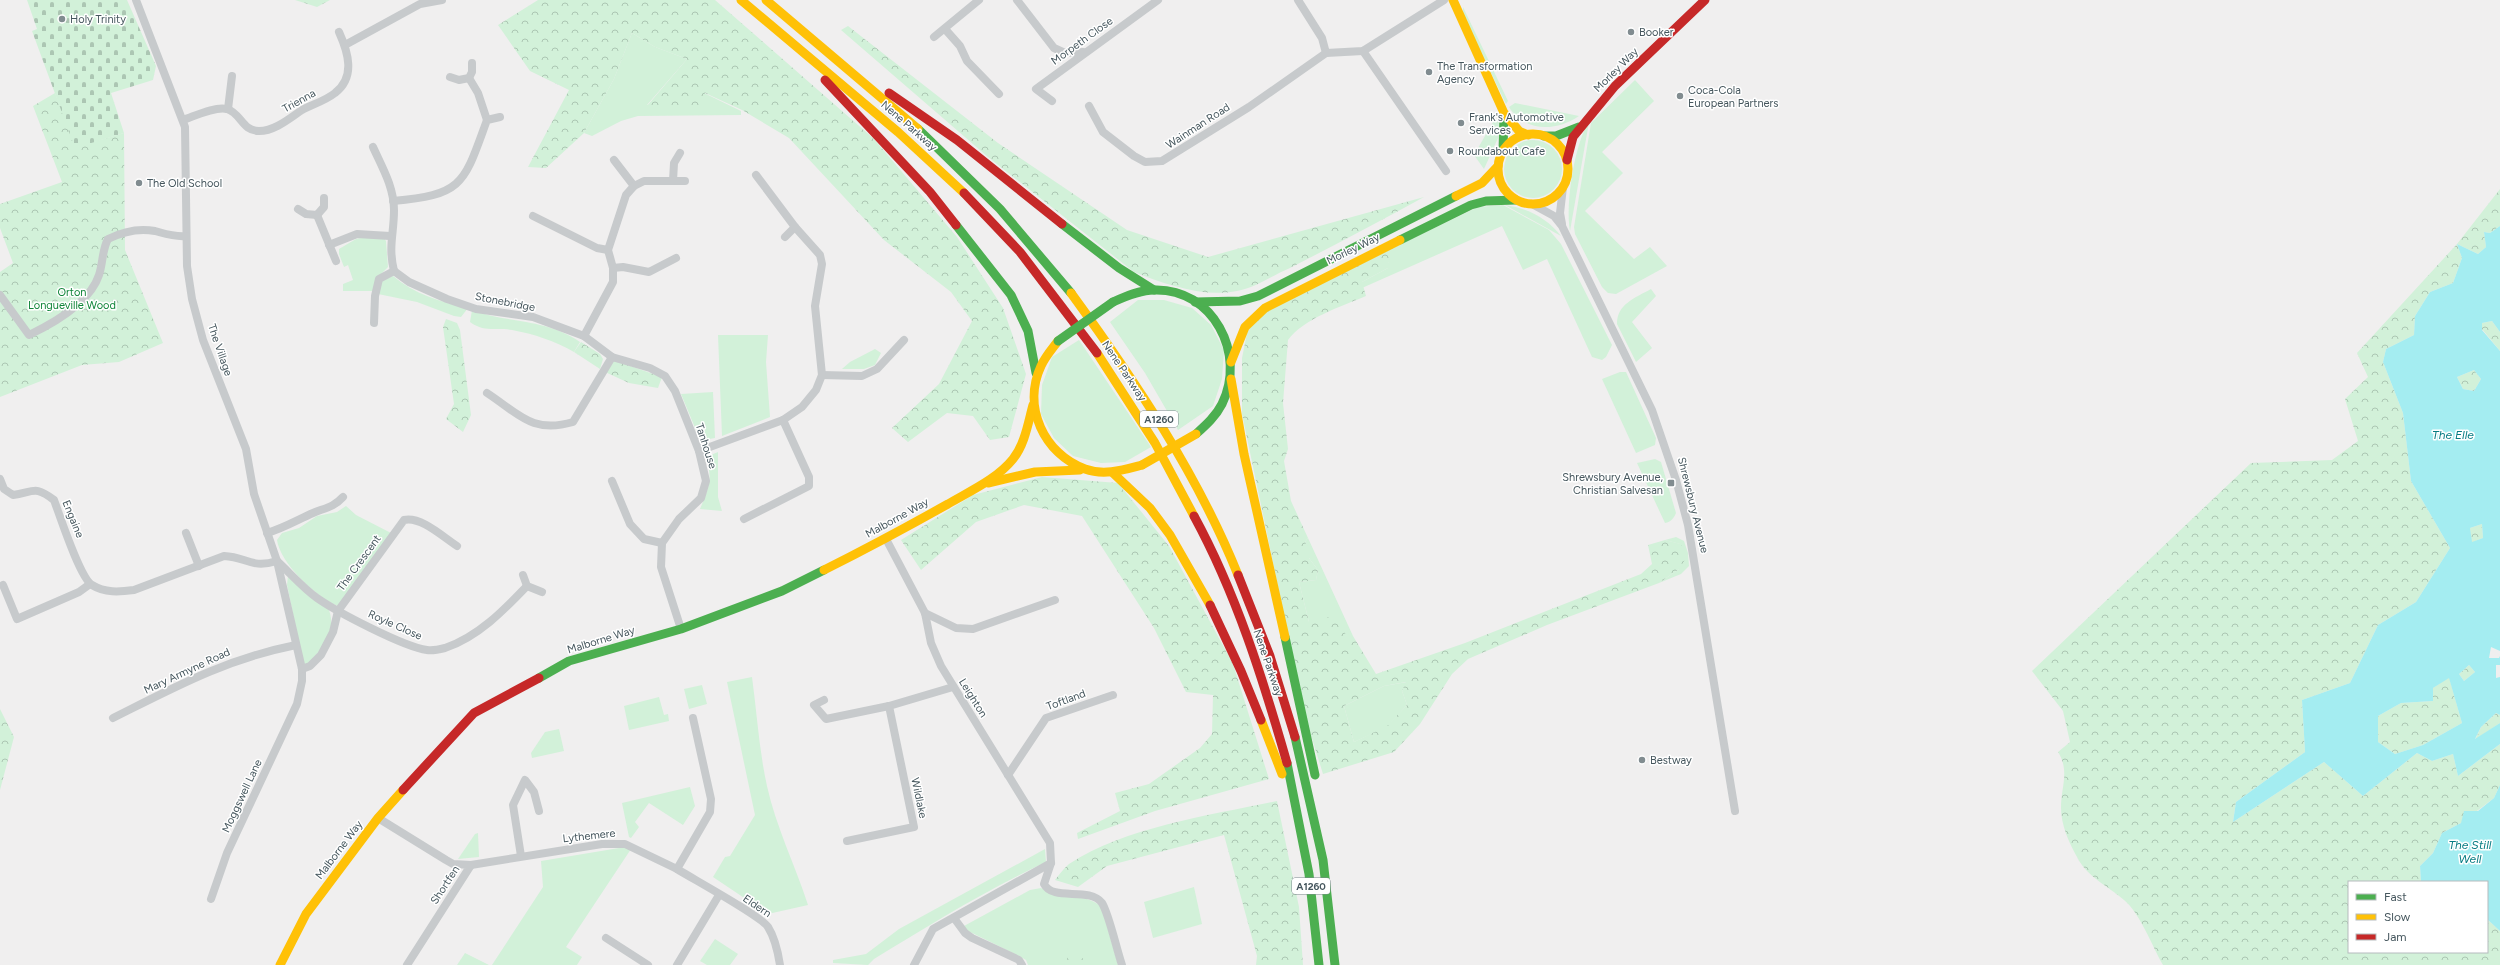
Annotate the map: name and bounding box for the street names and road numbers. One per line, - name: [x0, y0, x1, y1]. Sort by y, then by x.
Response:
- street label: Morpeth Close: [1049, 14, 1115, 68]
- street label: Morley Way: [1591, 45, 1641, 95]
- street label: Trienna: [280, 87, 318, 115]
- street label: Nene Parkway: [878, 98, 940, 154]
- street label: Wainman Road: [1164, 101, 1232, 151]
- street label: Morley Way: [1324, 230, 1382, 267]
- street label: Stonebridge: [474, 290, 536, 314]
- street label: The Village: [205, 322, 235, 378]
- street label: Nene Parkway: [1099, 338, 1149, 404]
- road number: A1260: [1140, 411, 1178, 427]
- street label: Tanhouse: [693, 422, 719, 470]
- street label: Shrewsbury Avenue: [1675, 456, 1711, 554]
- street label: Malborne Way: [863, 495, 931, 541]
- street label: Engaine: [60, 498, 86, 540]
- street label: The Crescent: [334, 532, 384, 594]
- street label: Royle Close: [366, 607, 424, 643]
- street label: Malborne Way: [566, 623, 637, 656]
- street label: Nene Parkway: [1250, 628, 1286, 698]
- street label: Mary Armyne Road: [142, 645, 232, 697]
- street label: Leighton: [956, 676, 990, 720]
- street label: Toftland: [1045, 687, 1087, 713]
- street label: Moggswell Lane: [219, 757, 265, 835]
- street label: Wildlake: [908, 776, 930, 820]
- street label: Malborne Way: [313, 818, 365, 882]
- street label: Lythemere: [562, 827, 616, 845]
- street label: Shortfen: [428, 863, 462, 907]
- road number: A1260: [1292, 878, 1330, 894]
- street label: Eldern: [740, 892, 774, 920]

